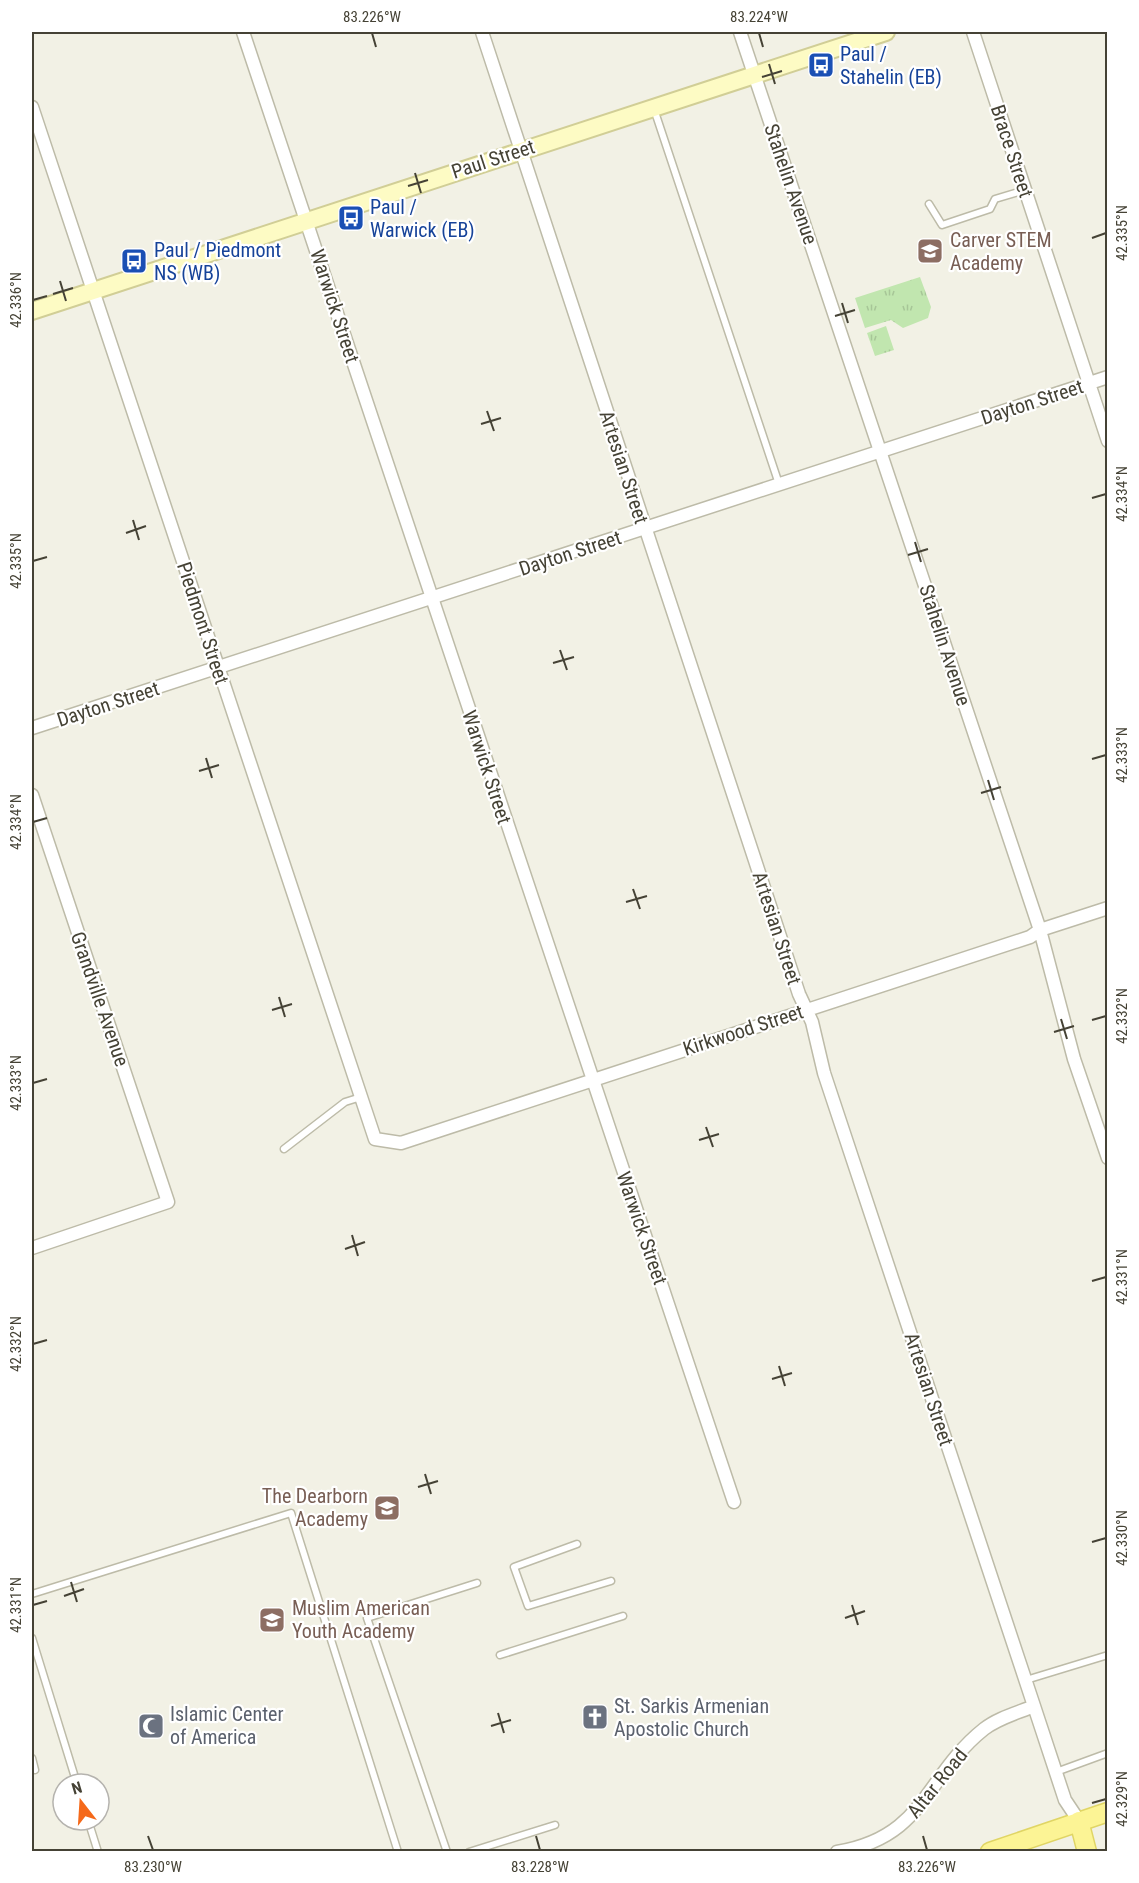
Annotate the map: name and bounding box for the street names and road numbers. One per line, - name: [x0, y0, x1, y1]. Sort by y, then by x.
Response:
- street label: Brace Street: [986, 102, 1038, 201]
- street label: Stahelin Avenue: [759, 121, 823, 247]
- street label: Paul Street: [448, 134, 538, 184]
- street label: Warwick Street: [305, 246, 365, 366]
- street label: Dayton Street: [978, 374, 1086, 430]
- street label: Artesian Street: [594, 407, 654, 527]
- street label: Dayton Street: [516, 525, 624, 581]
- street label: Piedmont Street: [172, 559, 234, 687]
- street label: Stahelin Avenue: [914, 581, 976, 709]
- street label: Dayton Street: [54, 676, 162, 732]
- street label: Warwick Street: [457, 707, 517, 827]
- street label: Artesian Street: [747, 868, 807, 988]
- street label: Grandville Avenue: [66, 929, 134, 1069]
- street label: Kirkwood Street: [680, 999, 806, 1061]
- street label: Warwick Street: [611, 1168, 673, 1288]
- street label: Artesian Street: [899, 1329, 959, 1449]
- street label: Altar Road: [902, 1743, 972, 1823]

